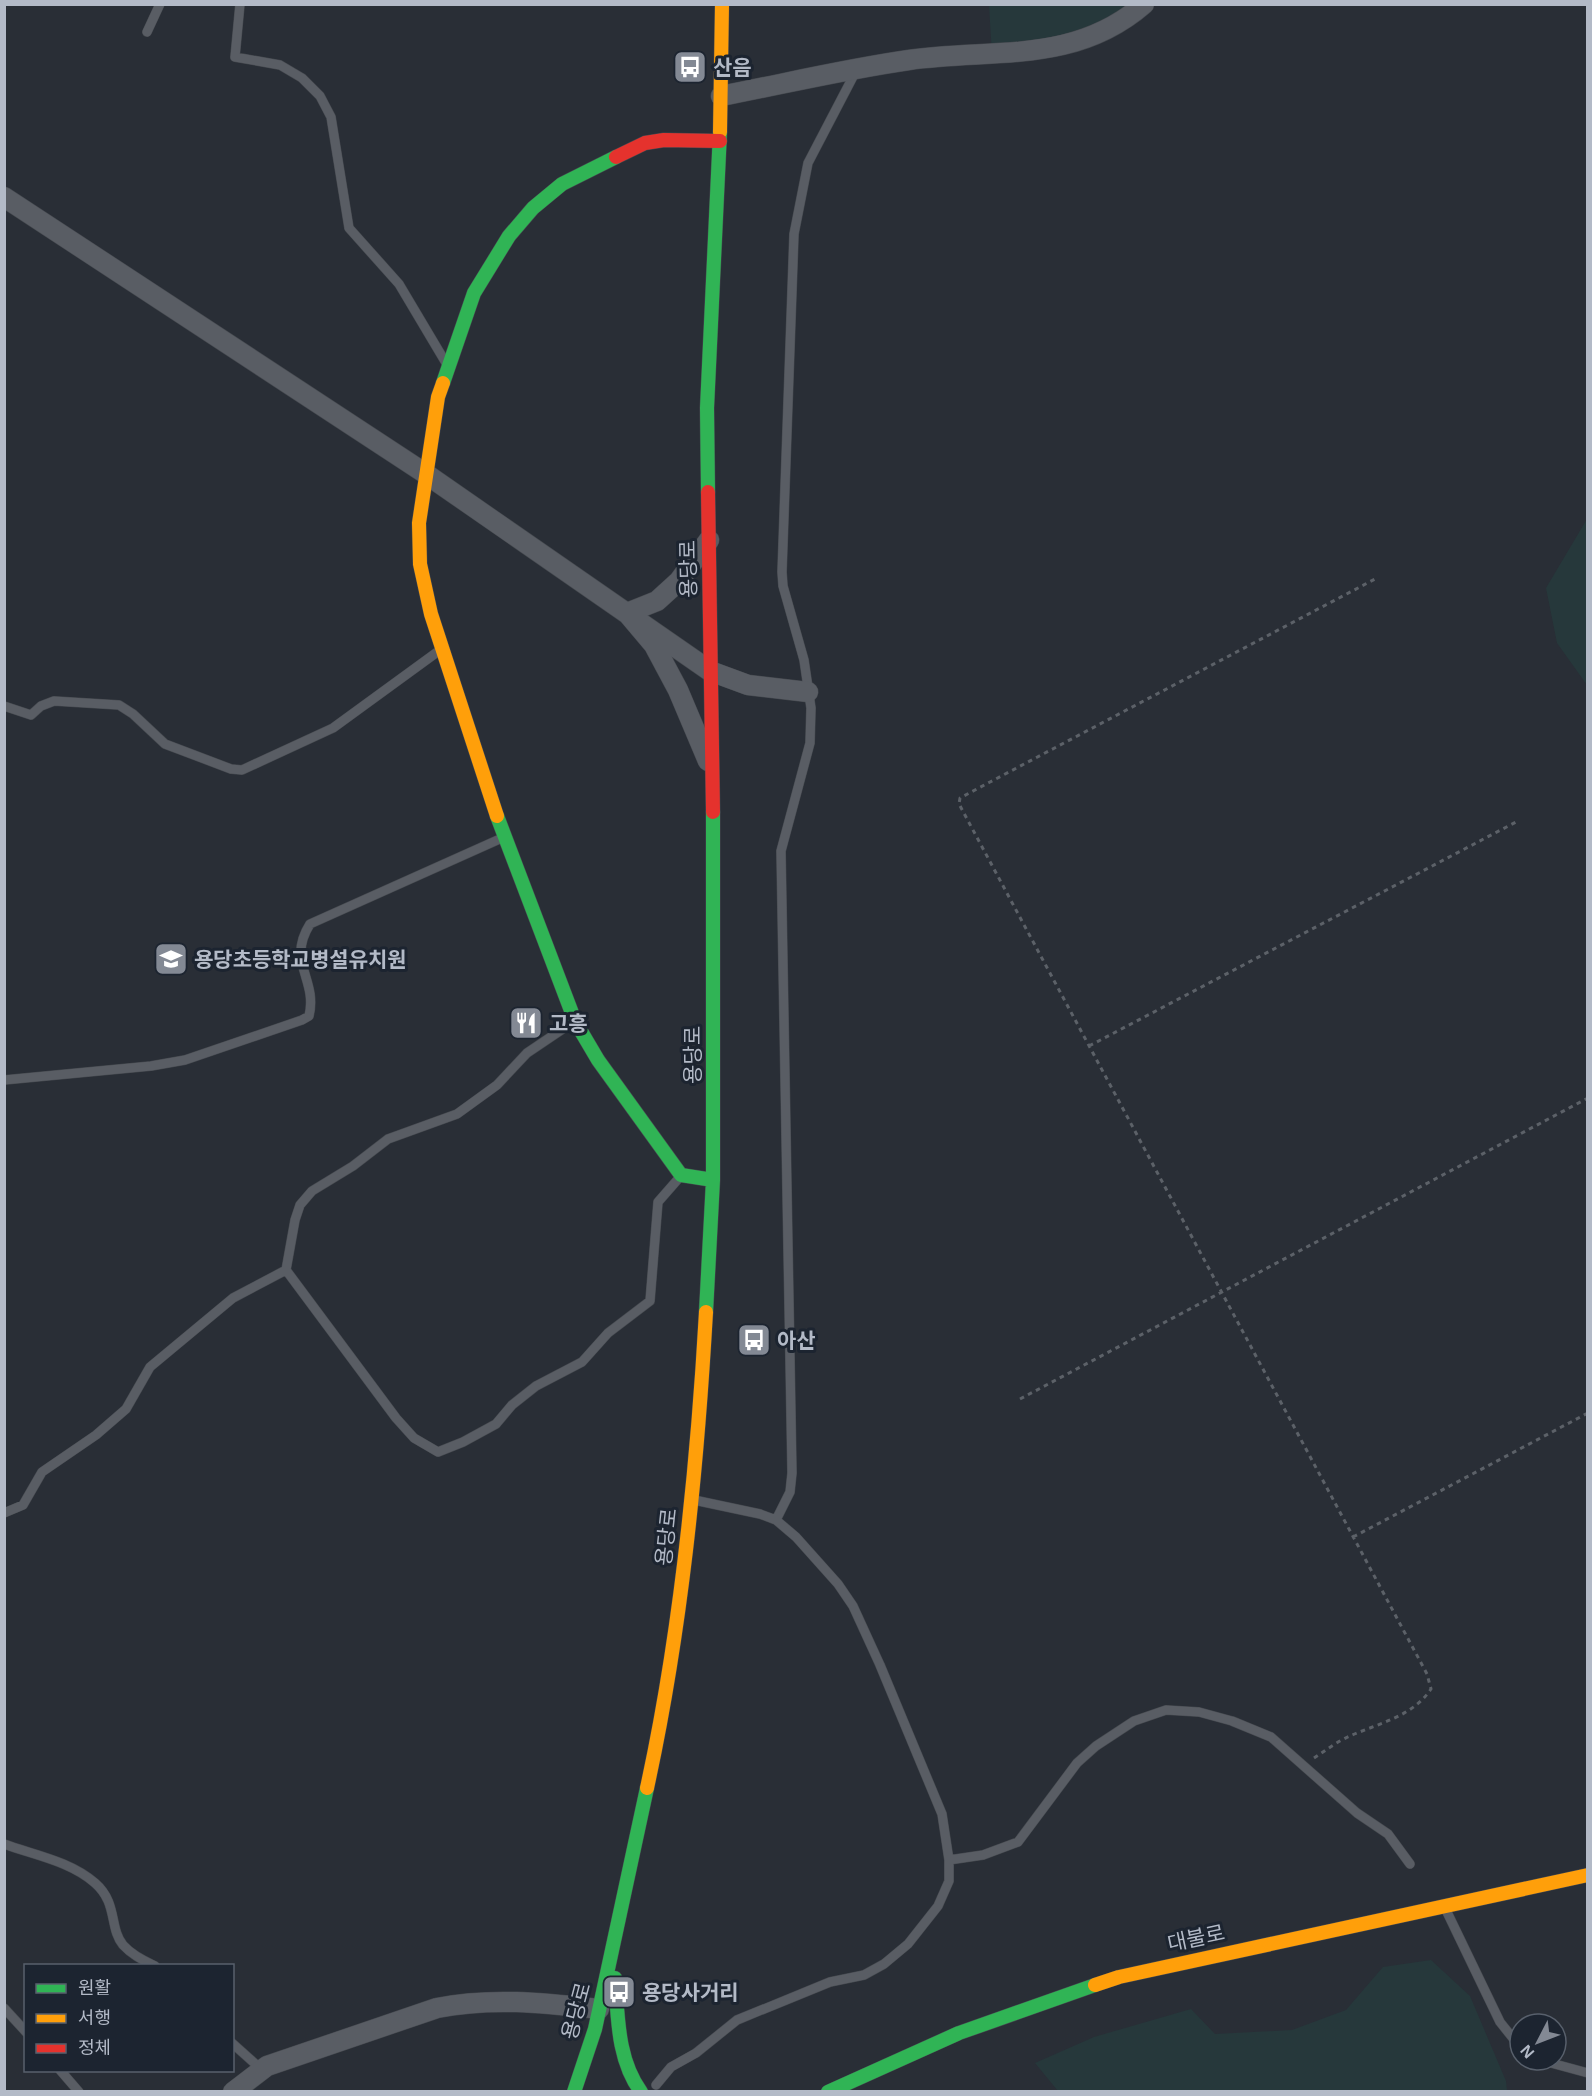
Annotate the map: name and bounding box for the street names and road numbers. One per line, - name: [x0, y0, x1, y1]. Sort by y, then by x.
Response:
- street label: 용당로: [676, 540, 700, 598]
- street label: 용당로: [681, 1026, 704, 1084]
- street label: 용당로: [652, 1507, 680, 1567]
- street label: 대불로: [1165, 1921, 1227, 1955]
- street label: 용당로: [557, 1980, 595, 2042]

